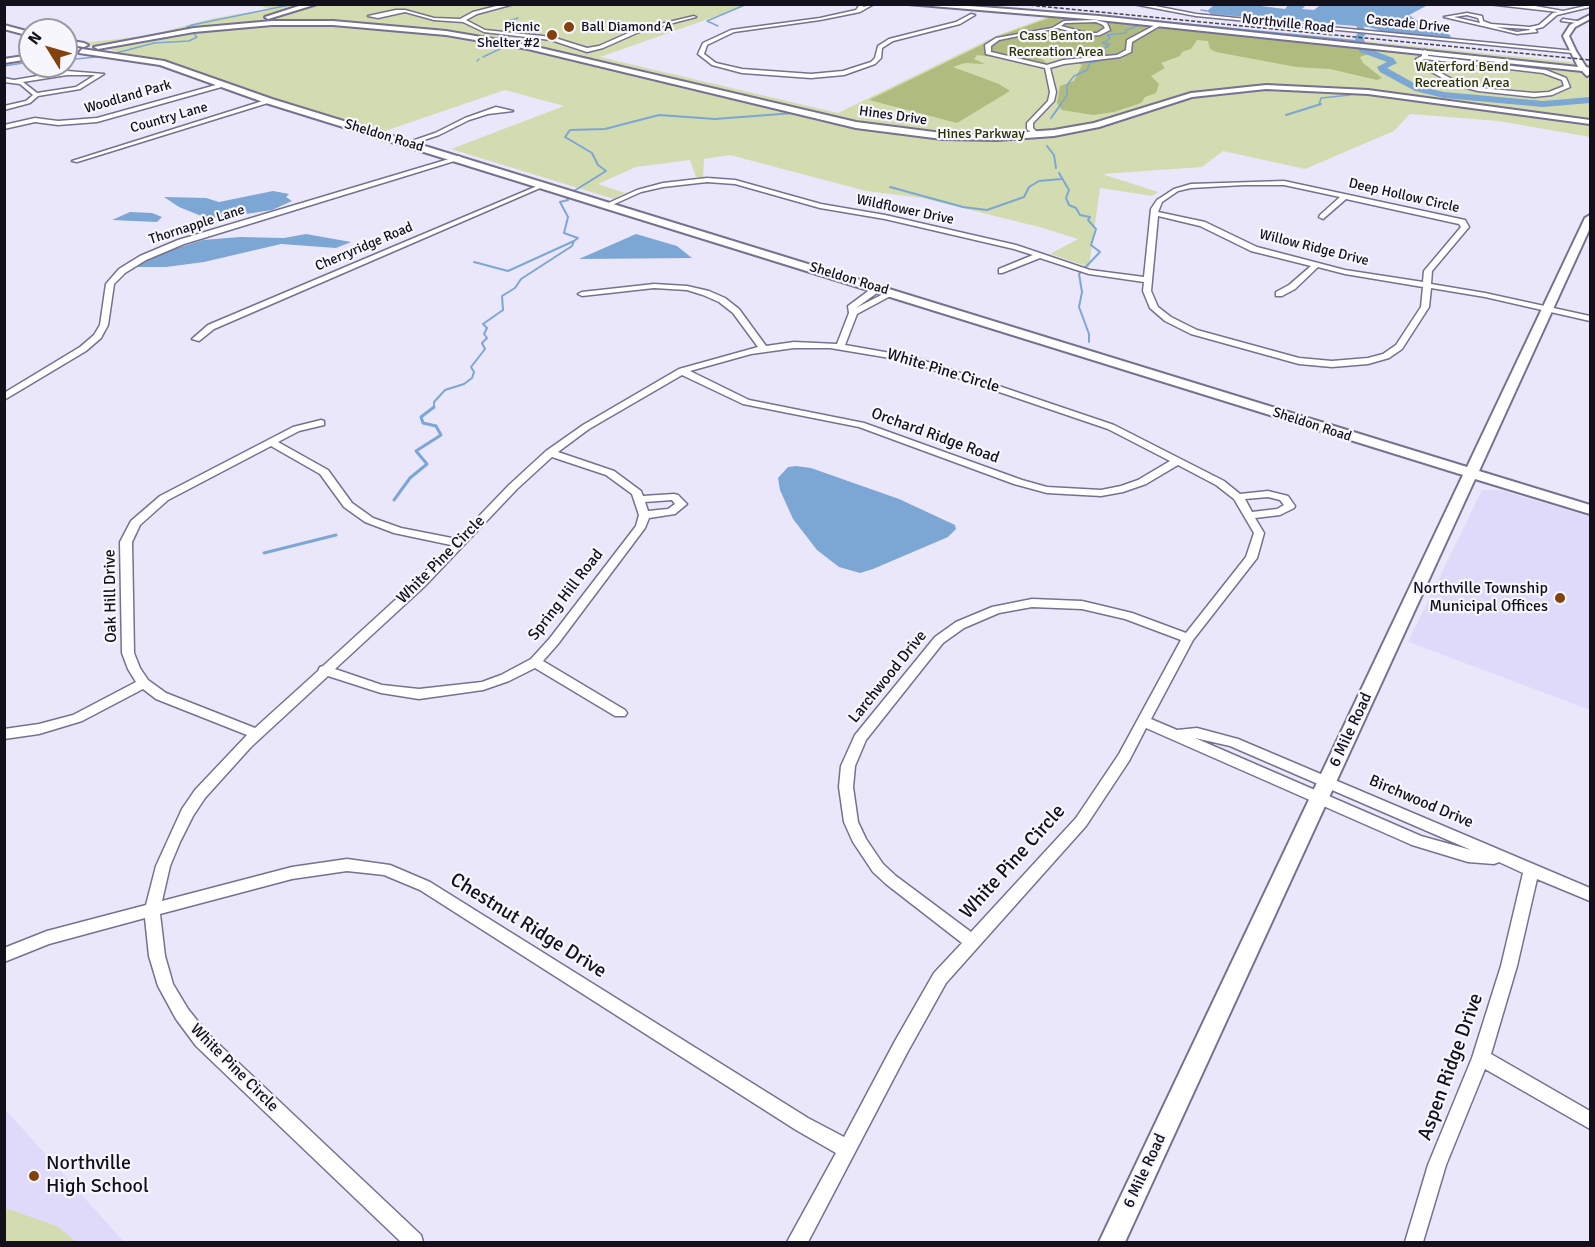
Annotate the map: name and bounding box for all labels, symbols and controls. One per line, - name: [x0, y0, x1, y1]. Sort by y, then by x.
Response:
- street label: Northville Road: [1241, 11, 1335, 37]
- street label: Cascade Drive: [1365, 11, 1451, 37]
- north arrow: [18, 18, 78, 78]
- place label: Picnic Shelter #2: [477, 19, 540, 51]
- place label: Ball Diamond A: [581, 19, 673, 35]
- marker: Ball Diamond A: [562, 20, 576, 34]
- text: N: [24, 28, 47, 49]
- marker: Picnic Shelter #2: [545, 28, 559, 42]
- park label: Cass Benton Recreation Area: [1008, 28, 1104, 60]
- park label: Waterford Bend Recreation Area: [1414, 59, 1510, 92]
- street label: Woodland Park: [83, 77, 173, 117]
- street label: Country Lane: [128, 99, 210, 137]
- street label: Hines Drive: [858, 103, 928, 129]
- street label: Sheldon Road: [342, 116, 426, 156]
- park label: Hines Parkway: [937, 126, 1025, 142]
- street label: Deep Hollow Circle: [1347, 175, 1461, 217]
- street label: Wildflower Drive: [855, 191, 955, 229]
- street label: Thornapple Lane: [147, 202, 247, 248]
- street label: Cherryridge Road: [313, 219, 415, 275]
- street label: Willow Ridge Drive: [1257, 226, 1371, 270]
- street label: Sheldon Road: [807, 259, 891, 299]
- street label: White Pine Circle: [884, 345, 1002, 397]
- street label: Orchard Ridge Road: [868, 404, 1002, 468]
- street label: Sheldon Road: [1271, 404, 1353, 446]
- street label: White Pine Circle: [393, 512, 489, 608]
- street label: Spring Hill Road: [524, 545, 608, 645]
- street label: Oak Hill Drive: [101, 549, 121, 643]
- place label: Northville Township Municipal Offices: [1413, 579, 1548, 617]
- marker: Northville Township Municipal Offices: [1553, 591, 1567, 605]
- street label: Larchwood Drive: [845, 627, 931, 727]
- street label: 6 Mile Road: [1325, 690, 1377, 770]
- street label: Birchwood Drive: [1366, 771, 1476, 833]
- street label: White Pine Circle: [955, 800, 1071, 924]
- street label: Chestnut Ridge Drive: [445, 868, 611, 984]
- street label: Aspen Ridge Drive: [1413, 990, 1489, 1144]
- street label: White Pine Circle: [186, 1020, 282, 1116]
- street label: 6 Mile Road: [1119, 1131, 1171, 1211]
- place label: Northville High School: [46, 1152, 149, 1199]
- marker: Northville High School: [27, 1169, 41, 1183]

